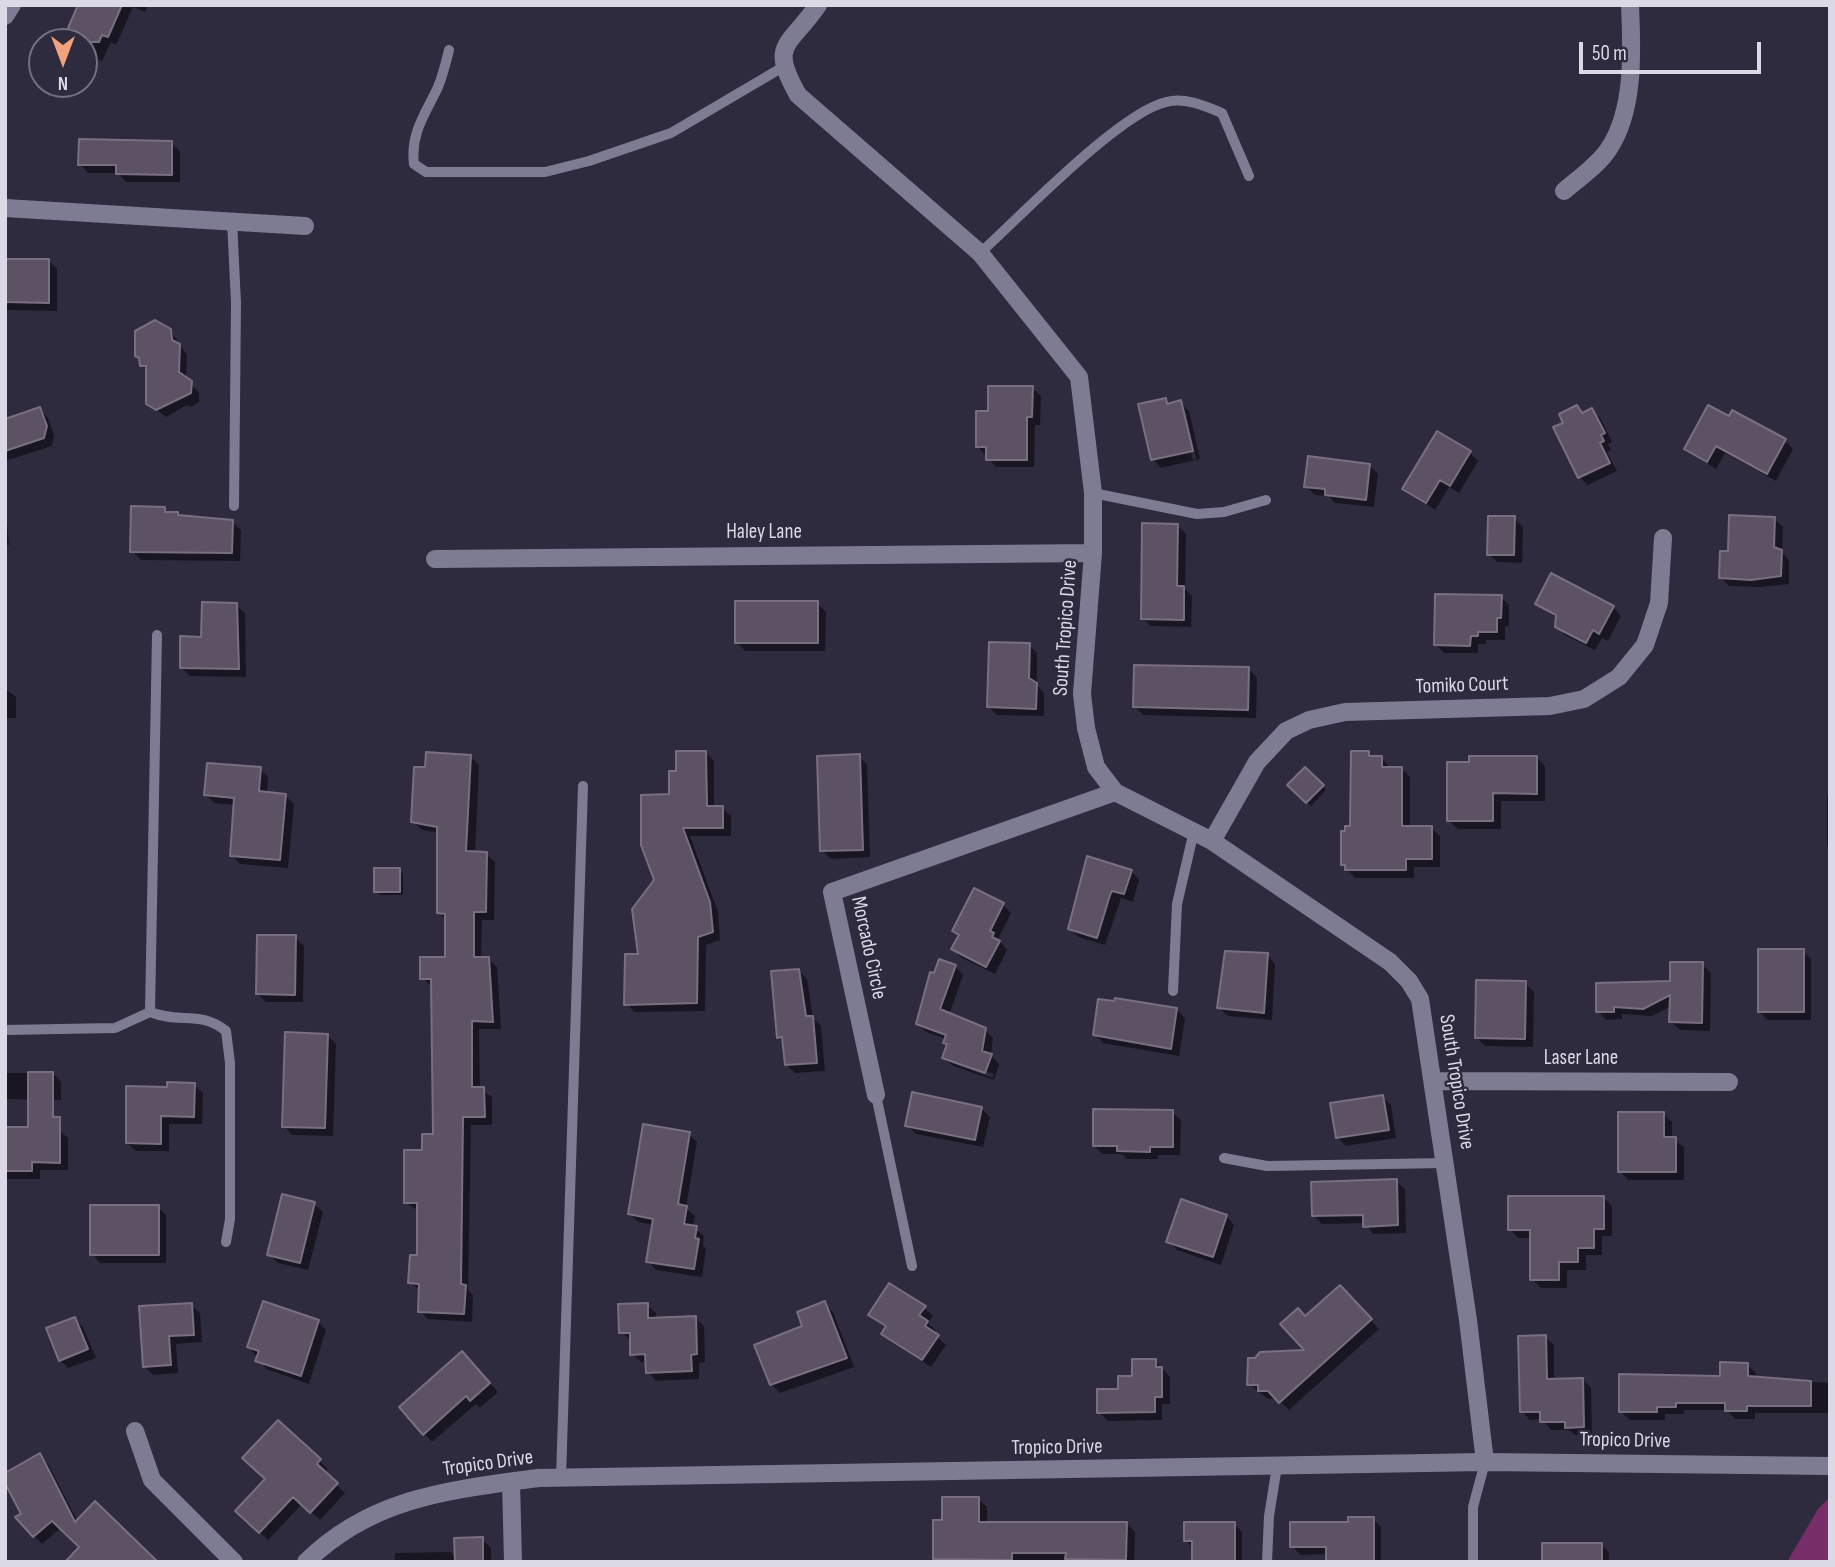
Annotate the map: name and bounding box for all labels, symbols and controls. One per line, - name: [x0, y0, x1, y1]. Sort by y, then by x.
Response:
- north arrow: [28, 28, 98, 98]
- scale bar: [1583, 28, 1765, 72]
- text: 50 m: [1592, 41, 1627, 66]
- text: N: [58, 71, 68, 94]
- street label: Haley Lane: [726, 520, 802, 546]
- street label: South Tropico Drive: [1049, 559, 1083, 697]
- street label: Tomiko Court: [1415, 672, 1509, 700]
- street label: Morcado Circle: [845, 894, 891, 1002]
- street label: South Tropico Drive: [1433, 1013, 1479, 1151]
- street label: Laser Lane: [1544, 1046, 1618, 1072]
- street label: Tropico Drive: [1579, 1428, 1671, 1454]
- street label: Tropico Drive: [1011, 1435, 1103, 1461]
- street label: Tropico Drive: [441, 1445, 535, 1483]

